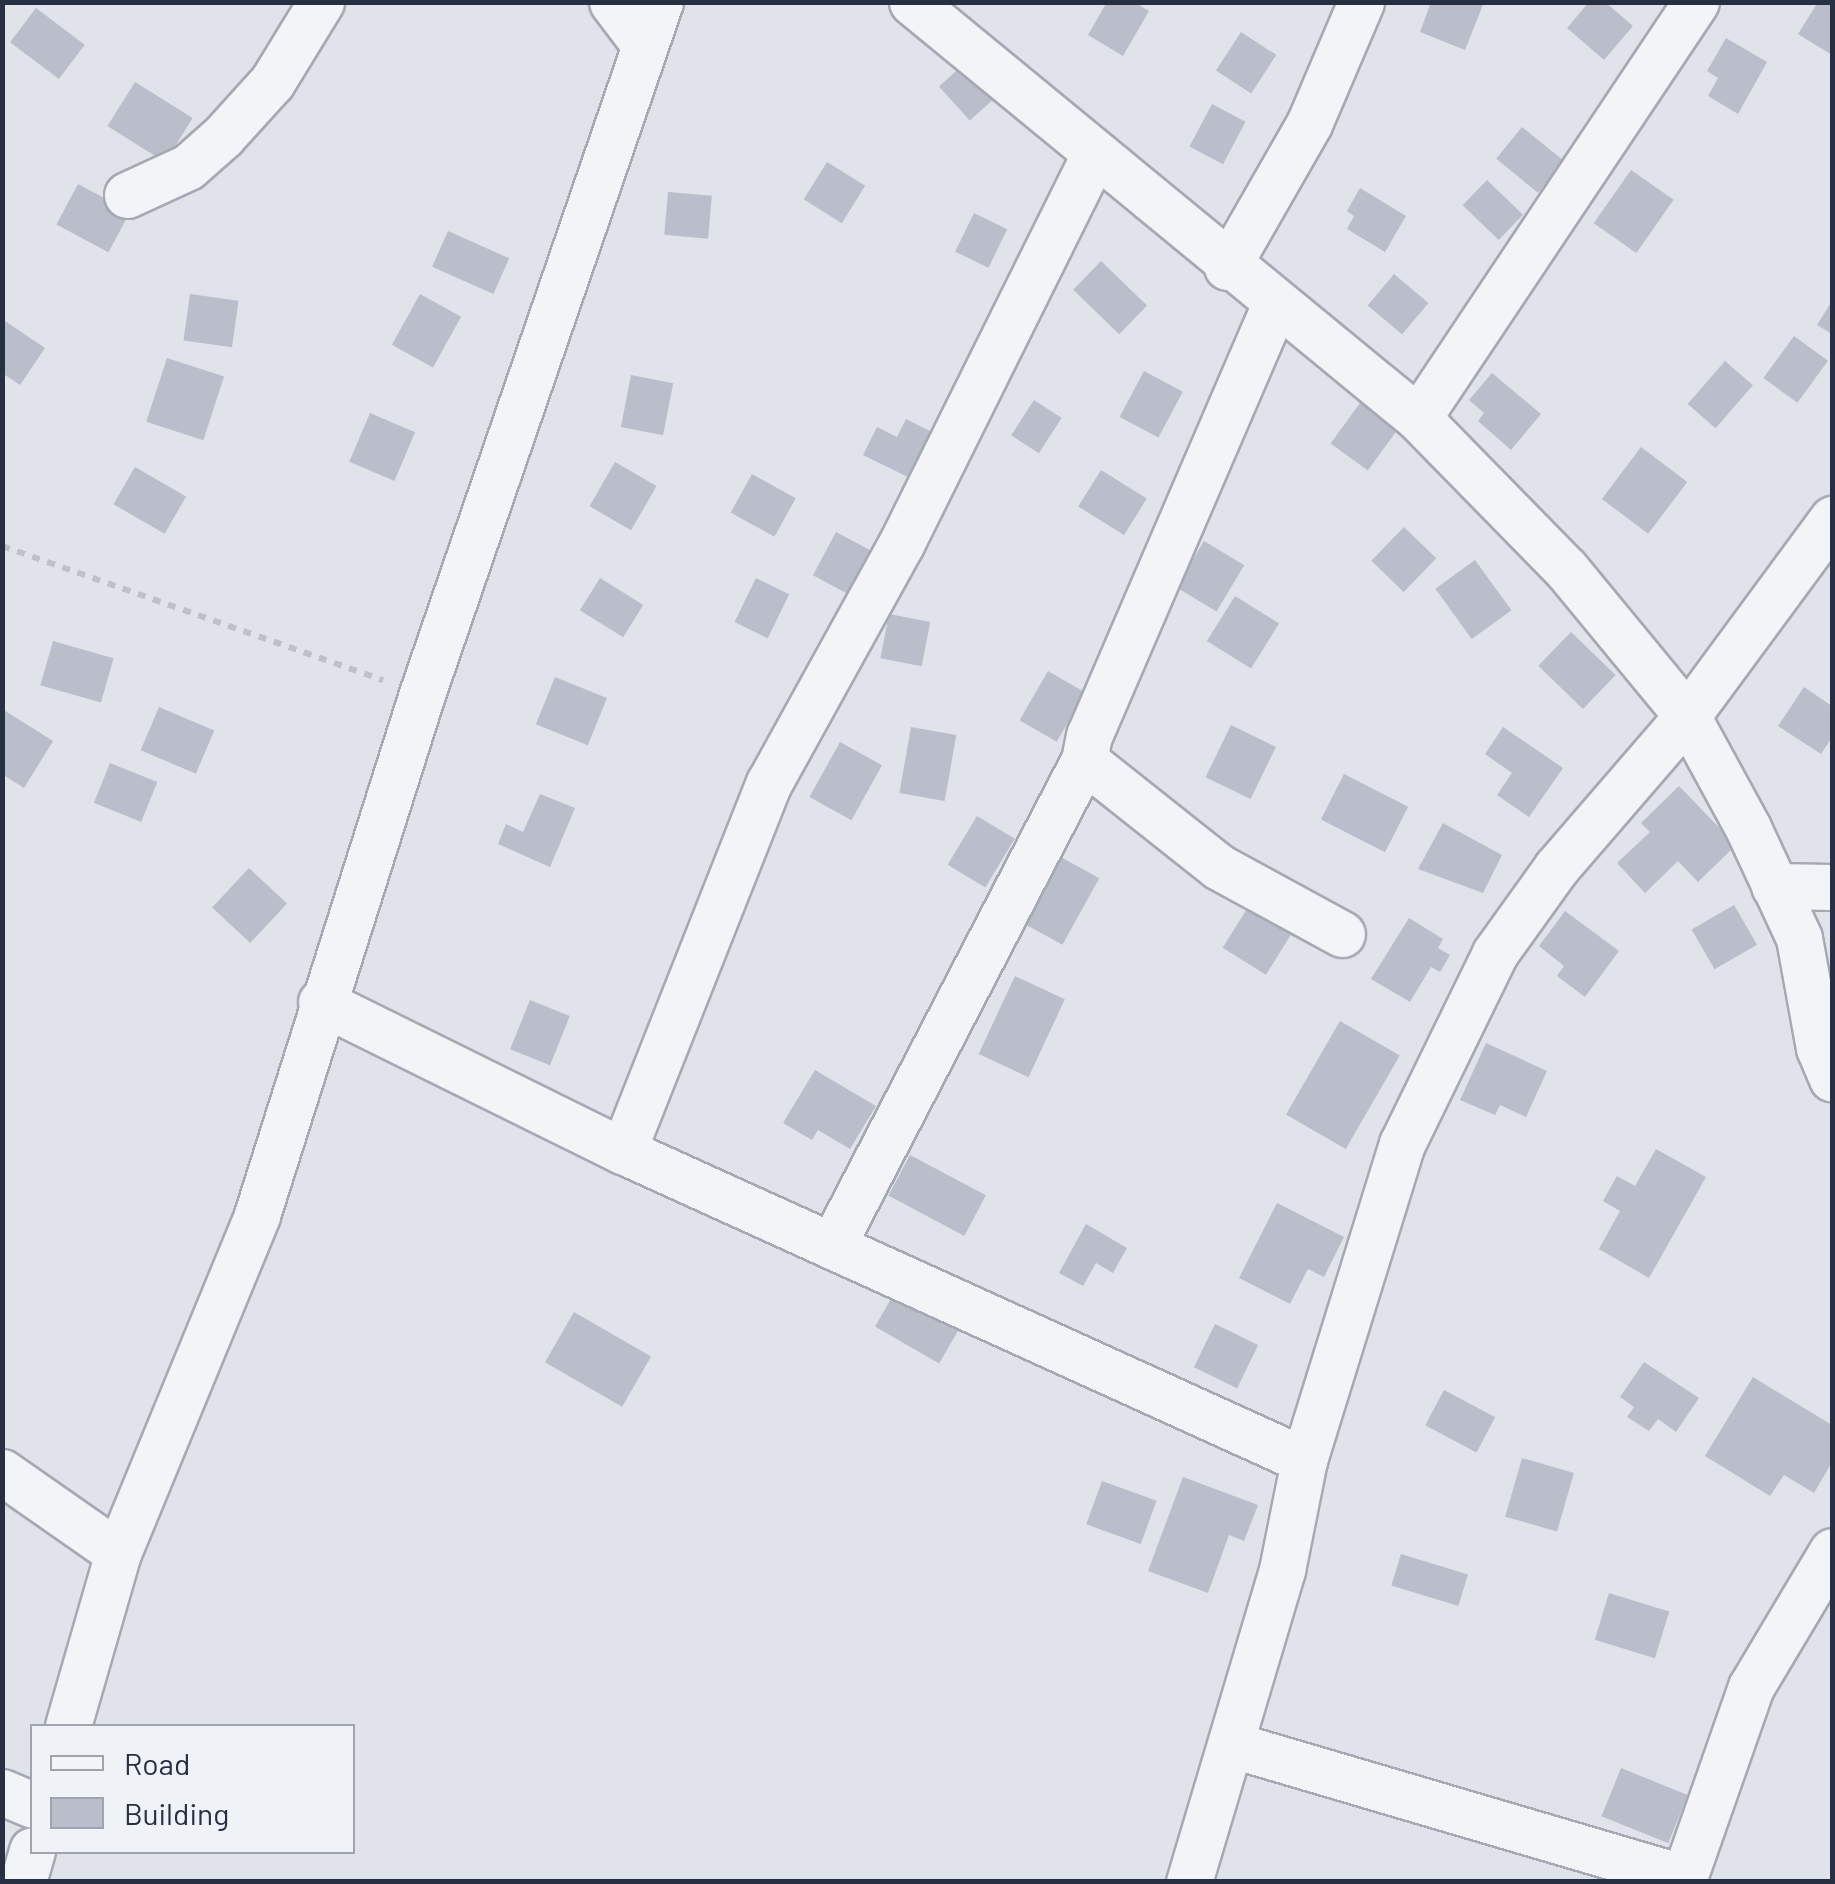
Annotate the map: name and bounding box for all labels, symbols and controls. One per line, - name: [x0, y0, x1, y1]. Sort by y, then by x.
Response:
- legend: [30, 1724, 355, 1854]
- text: Road: [124, 1745, 190, 1781]
- text: Building: [124, 1795, 229, 1831]

